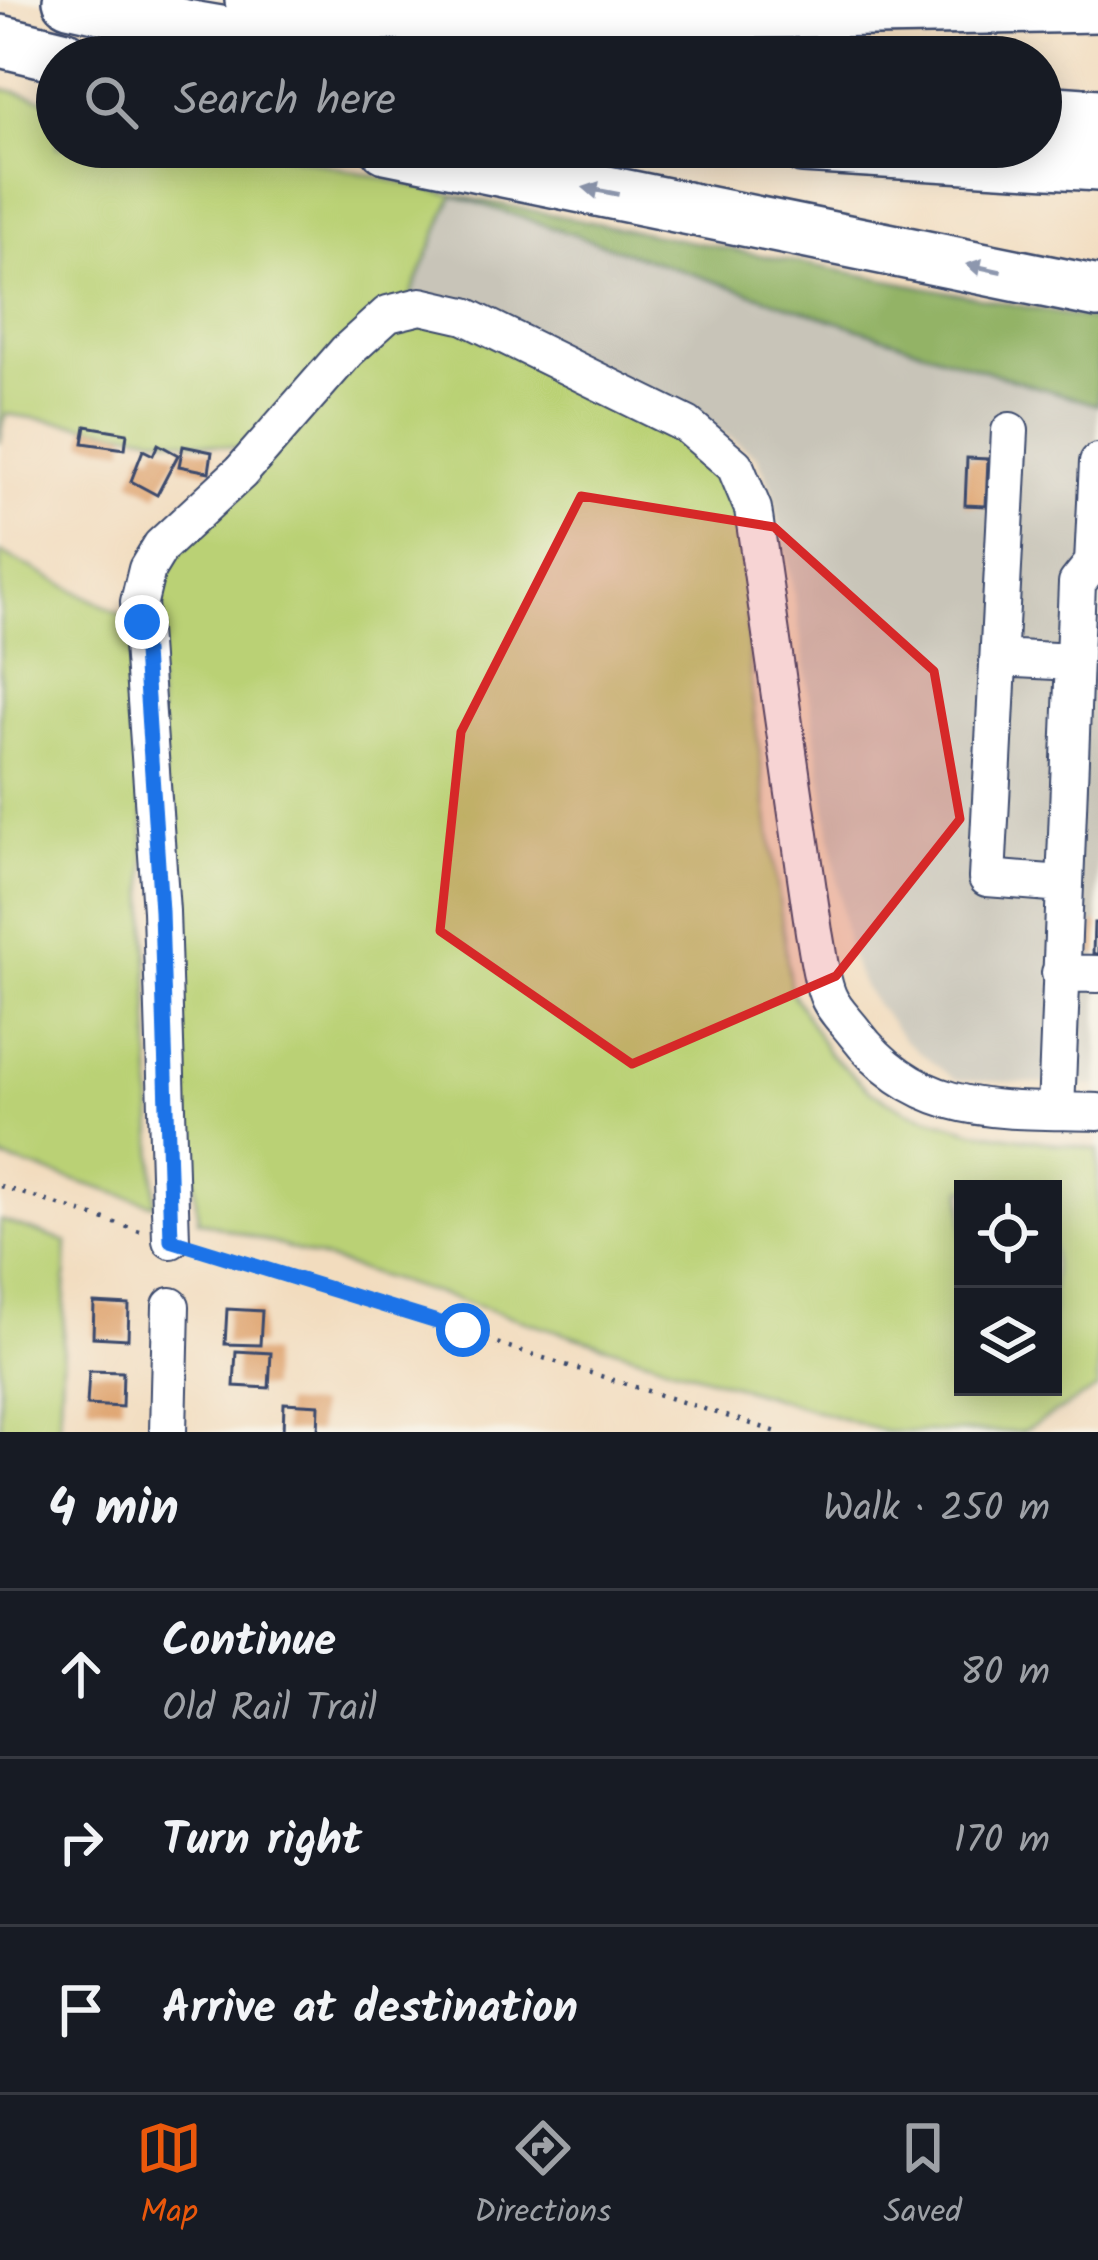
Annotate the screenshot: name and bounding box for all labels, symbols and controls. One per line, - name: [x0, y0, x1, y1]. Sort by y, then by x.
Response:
- search box: [36, 36, 1062, 168]
- text: Search here: [174, 66, 396, 138]
- icon: search: [78, 69, 144, 135]
- one-way arrow: [582, 180, 620, 199]
- one-way arrow: [964, 257, 1002, 276]
- route end: [115, 595, 169, 649]
- map controls: [954, 1180, 1062, 1396]
- button: locate: [954, 1180, 1062, 1288]
- button: layers: [954, 1288, 1062, 1396]
- route start: [436, 1303, 490, 1357]
- text: 4 min: [48, 1470, 179, 1551]
- text: Walk · 250 m: [823, 1479, 1050, 1541]
- text: Continue: [162, 1607, 336, 1679]
- icon: ahead: [48, 1641, 114, 1707]
- text: 80 m: [960, 1643, 1050, 1705]
- text: Old Rail Trail: [162, 1679, 377, 1741]
- text: Turn right: [162, 1806, 362, 1878]
- icon: right: [48, 1809, 114, 1875]
- text: 170 m: [954, 1811, 1050, 1873]
- text: Arrive at destination: [162, 1974, 578, 2046]
- icon: arrive: [48, 1977, 114, 2043]
- tab: Map: [136, 2115, 202, 2240]
- tab: Directions: [474, 2115, 611, 2240]
- tab: Saved: [884, 2115, 962, 2240]

